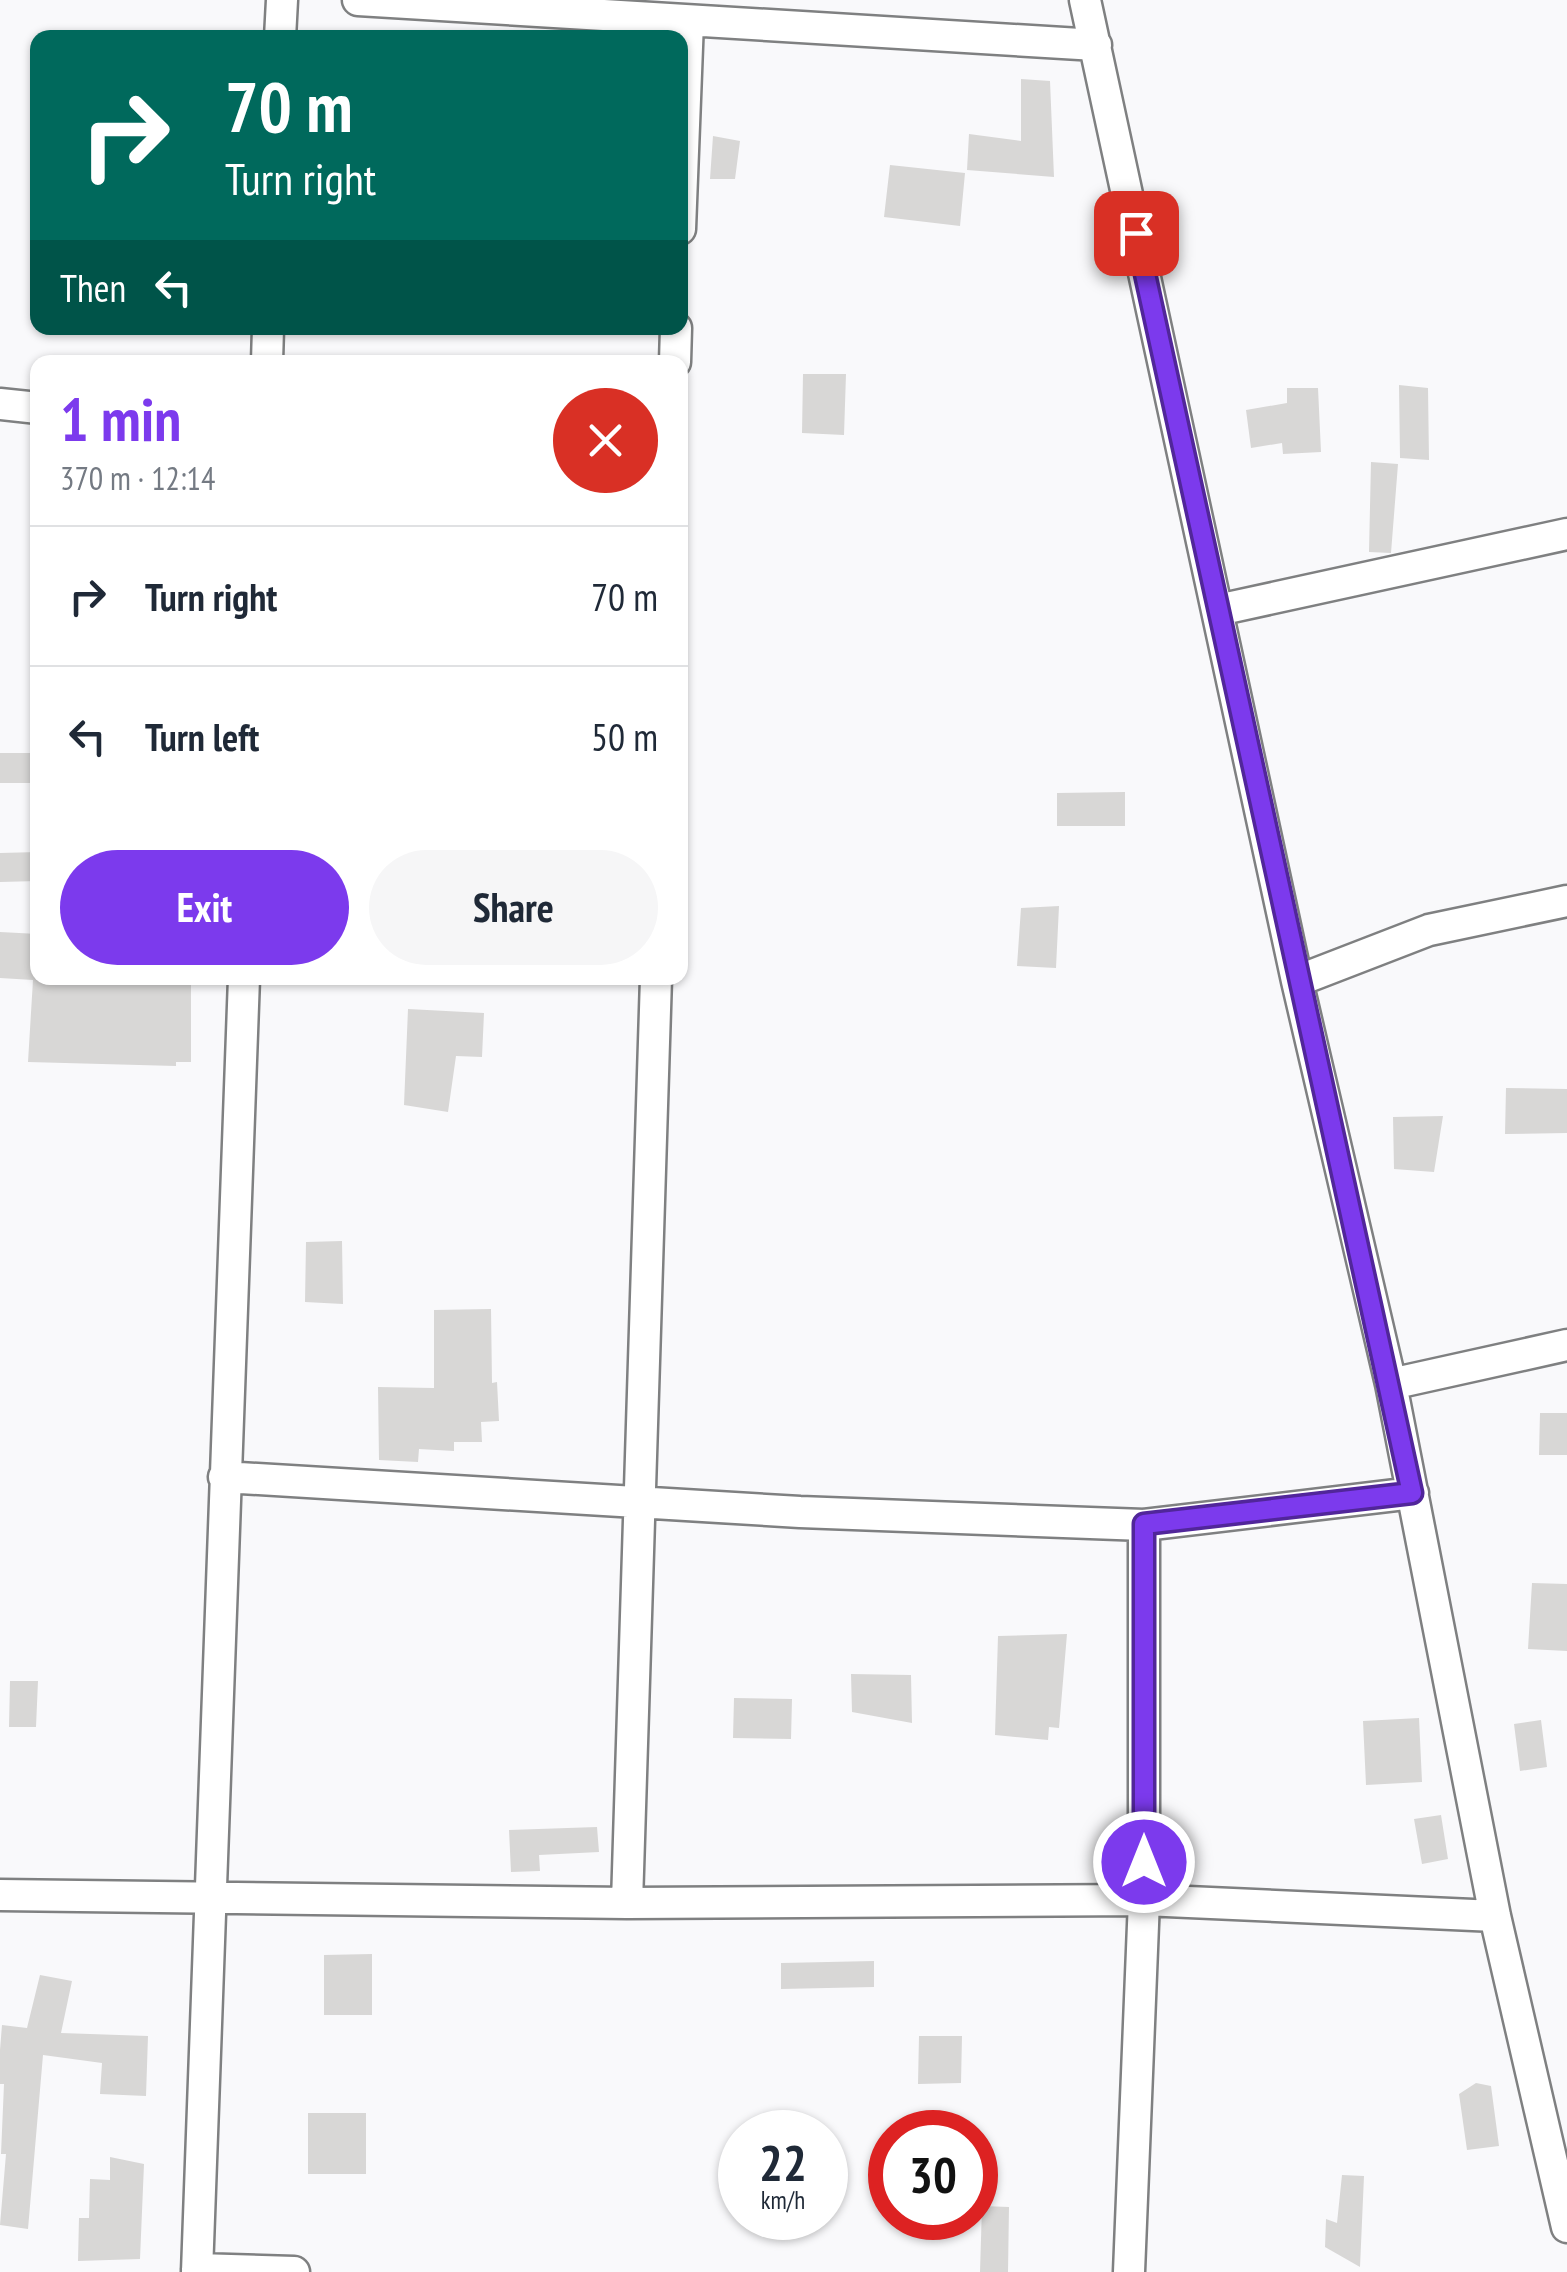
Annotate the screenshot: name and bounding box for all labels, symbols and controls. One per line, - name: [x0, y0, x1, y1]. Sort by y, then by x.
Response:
- text: 70 m: [225, 61, 353, 151]
- icon: right: [60, 70, 190, 200]
- text: Turn right: [225, 149, 376, 207]
- pin: [1094, 191, 1179, 276]
- icon: arrive: [1109, 206, 1164, 261]
- icon: left: [146, 260, 201, 315]
- text: Then: [60, 263, 126, 312]
- text: 1 min: [60, 380, 181, 458]
- button: close: [553, 388, 658, 493]
- text: 370 m · 12:14: [60, 457, 215, 499]
- icon: right: [60, 569, 115, 624]
- text: Turn right: [145, 572, 277, 621]
- text: 70 m: [591, 572, 658, 621]
- icon: left: [60, 709, 115, 764]
- text: Turn left: [145, 712, 259, 761]
- text: 50 m: [591, 712, 658, 761]
- button: Exit: [60, 850, 349, 965]
- button: Share: [369, 850, 658, 965]
- position arrow: [1092, 1810, 1196, 1914]
- speed limit sign: 30: [868, 2110, 998, 2240]
- text: 22: [759, 2130, 807, 2195]
- text: km/h: [761, 2184, 805, 2216]

